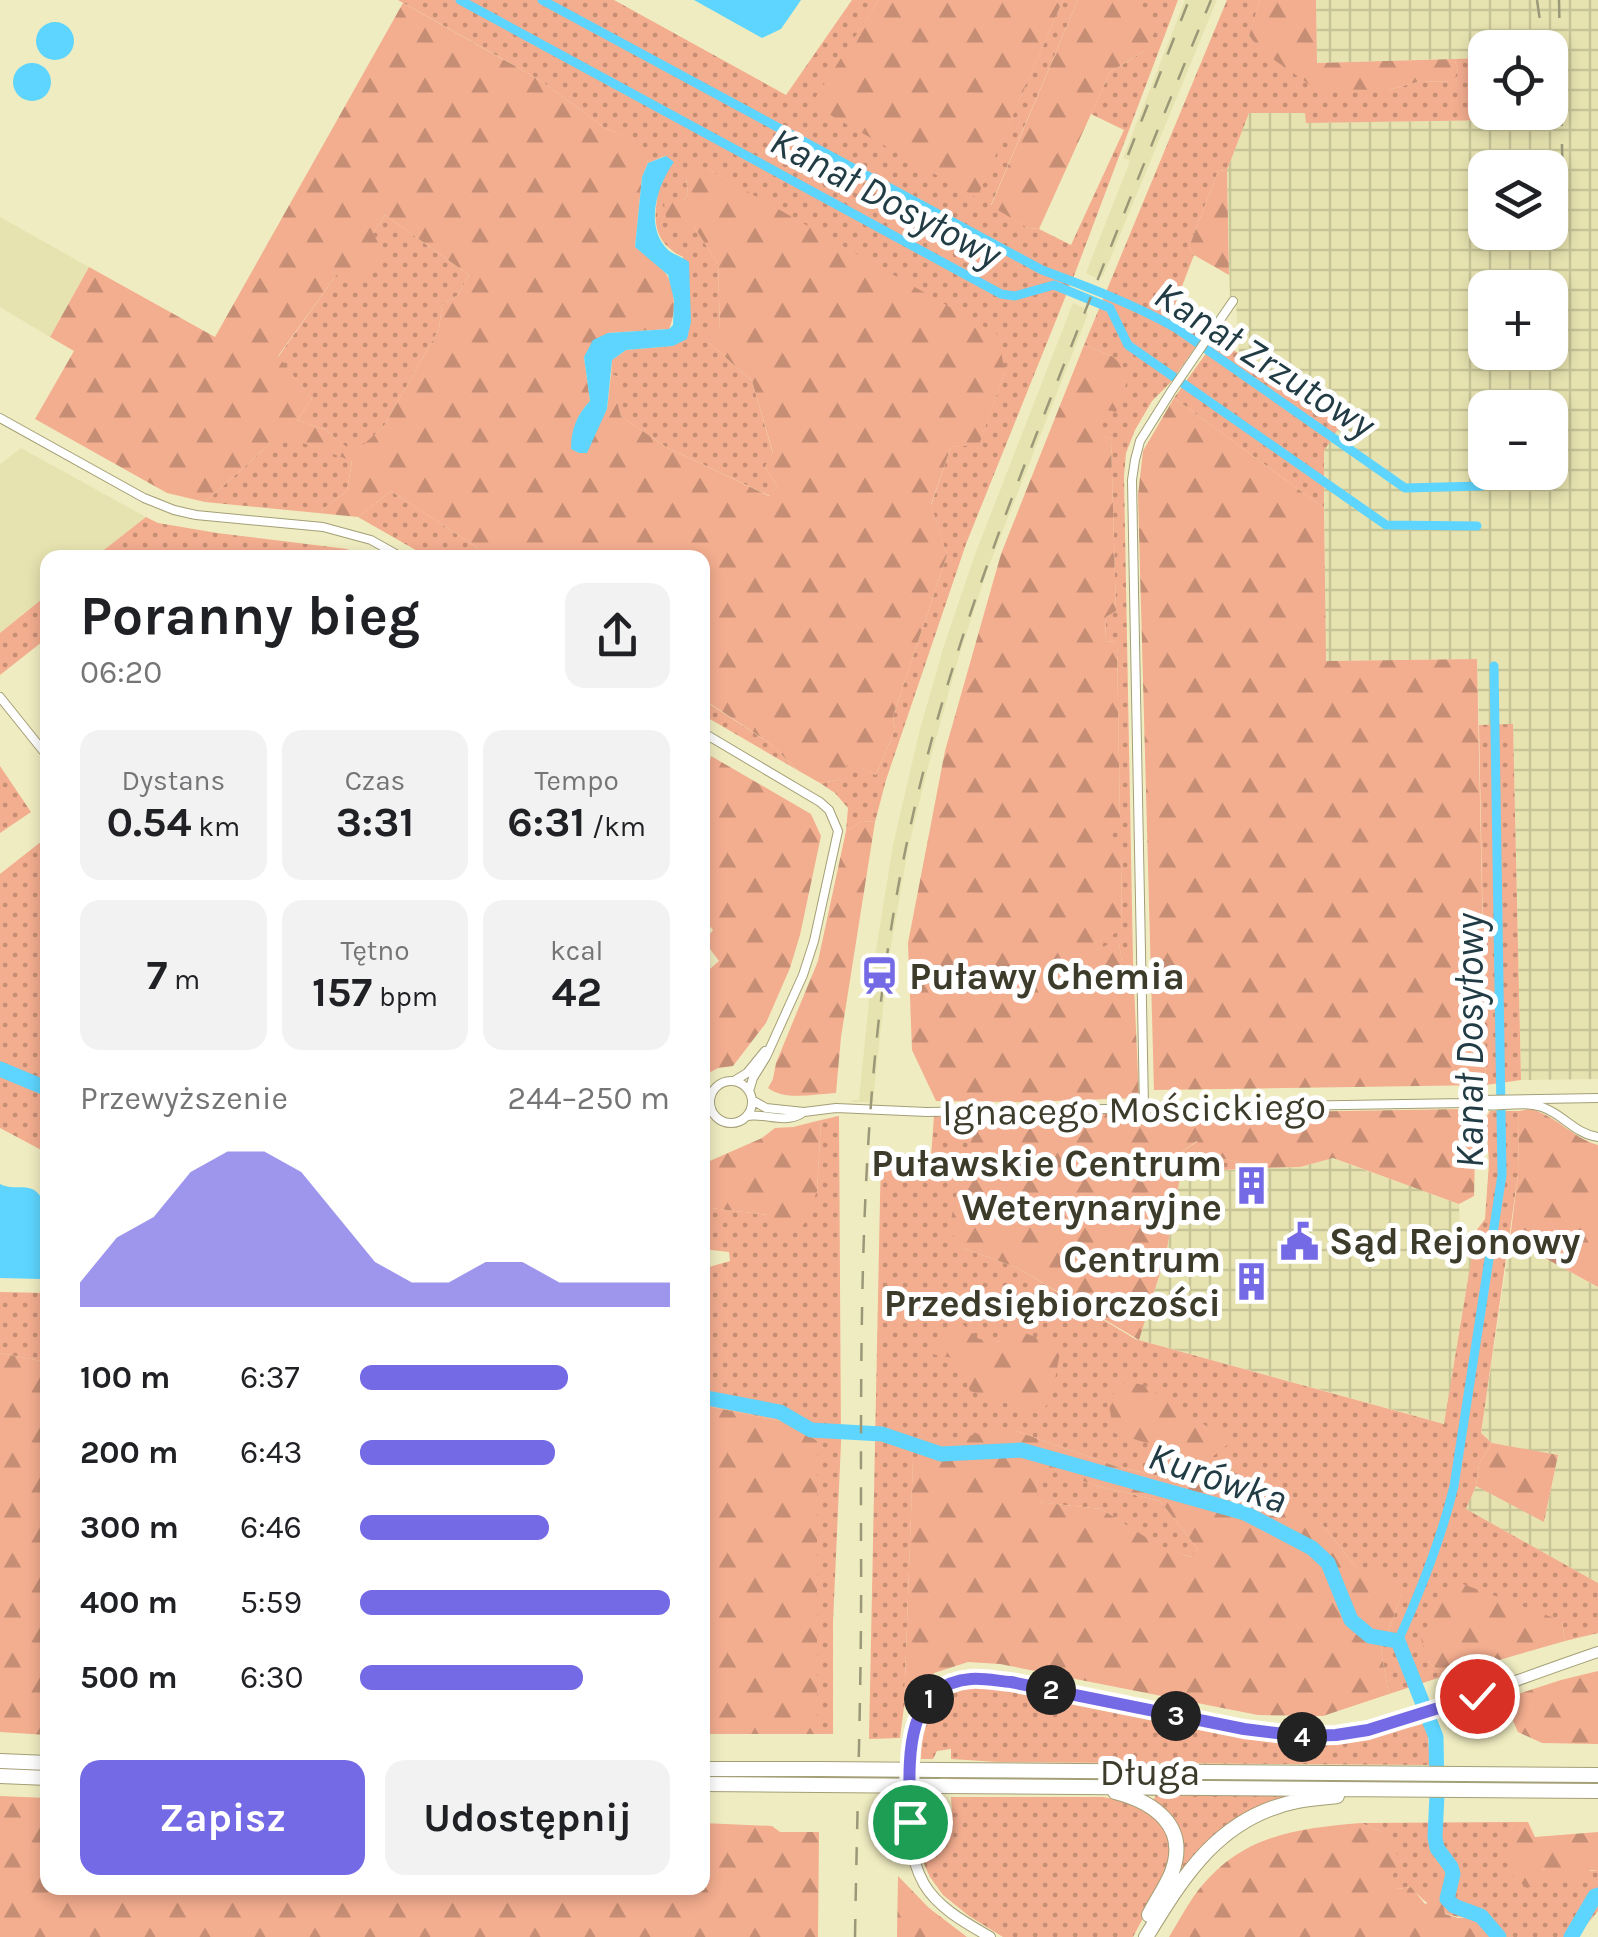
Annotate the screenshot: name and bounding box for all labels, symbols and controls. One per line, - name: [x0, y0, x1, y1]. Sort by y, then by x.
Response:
- map controls: [1468, 30, 1568, 490]
- button: locate: [1468, 30, 1568, 130]
- water label: Kanał Dosyłowy: [762, 117, 1011, 279]
- button: layers: [1468, 150, 1568, 250]
- button: +: [1468, 270, 1568, 370]
- water label: Kanał Zrzutowy: [1146, 271, 1385, 449]
- button: −: [1468, 390, 1568, 490]
- button: share: [565, 583, 670, 688]
- text: Poranny bieg: [80, 584, 420, 648]
- text: 06:20: [80, 654, 162, 691]
- text: Dystans: [121, 764, 225, 797]
- text: Czas: [345, 764, 405, 797]
- text: Tempo: [535, 764, 619, 797]
- text: 0.54: [107, 797, 192, 847]
- text: 3:31: [336, 797, 414, 847]
- text: 6:31: [507, 797, 585, 847]
- text: km: [192, 810, 240, 843]
- text: /km: [585, 810, 646, 843]
- water label: Kanał Dosyłowy: [1446, 912, 1493, 1168]
- text: Tętno: [340, 934, 410, 967]
- text: kcal: [550, 934, 603, 967]
- text: 7: [146, 950, 167, 1000]
- place label: Puławy Chemia: [909, 954, 1185, 999]
- station icon: Puławy Chemia: [858, 955, 900, 997]
- text: m: [167, 963, 200, 996]
- text: 157: [312, 967, 372, 1017]
- text: 42: [551, 967, 602, 1017]
- text: bpm: [372, 980, 438, 1013]
- text: Przewyższenie: [80, 1080, 288, 1117]
- text: 244–250 m: [507, 1080, 670, 1117]
- street label: Ignacego Mościckiego: [942, 1084, 1326, 1135]
- place label: Puławskie Centrum Weterynaryjne: [871, 1141, 1222, 1230]
- building icon: Puławskie Centrum Weterynaryjne: [1231, 1164, 1273, 1206]
- place label: Sąd Rejonowy: [1329, 1219, 1580, 1264]
- public building icon: Sąd Rejonowy: [1278, 1220, 1320, 1262]
- place label: Centrum Przedsiębiorczości: [884, 1237, 1221, 1326]
- building icon: Centrum Przedsiębiorczości: [1230, 1260, 1272, 1302]
- text: 100 m: [80, 1359, 170, 1396]
- text: 6:37: [240, 1359, 300, 1396]
- water label: Kurówka: [1142, 1432, 1293, 1523]
- text: 200 m: [80, 1434, 178, 1471]
- text: 6:43: [240, 1434, 302, 1471]
- text: 300 m: [80, 1509, 179, 1546]
- text: 6:46: [240, 1509, 302, 1546]
- text: 400 m: [80, 1584, 178, 1621]
- text: 5:59: [240, 1584, 302, 1621]
- pin: [1435, 1654, 1520, 1739]
- text: 500 m: [80, 1659, 178, 1696]
- text: 6:30: [240, 1659, 304, 1696]
- pin: 2: [1026, 1665, 1076, 1715]
- icon: check: [1450, 1669, 1505, 1724]
- text: 2: [1043, 1673, 1059, 1706]
- pin: 1: [904, 1674, 954, 1724]
- text: 1: [924, 1682, 934, 1715]
- pin: 3: [1151, 1691, 1201, 1741]
- text: 3: [1167, 1699, 1185, 1732]
- pin: 4: [1277, 1712, 1327, 1762]
- text: 4: [1294, 1720, 1310, 1753]
- street label: Długa: [1099, 1750, 1201, 1795]
- button: Zapisz: [80, 1760, 365, 1875]
- button: Udostępnij: [385, 1760, 670, 1875]
- pin: [868, 1780, 953, 1865]
- icon: arrive: [883, 1795, 938, 1850]

